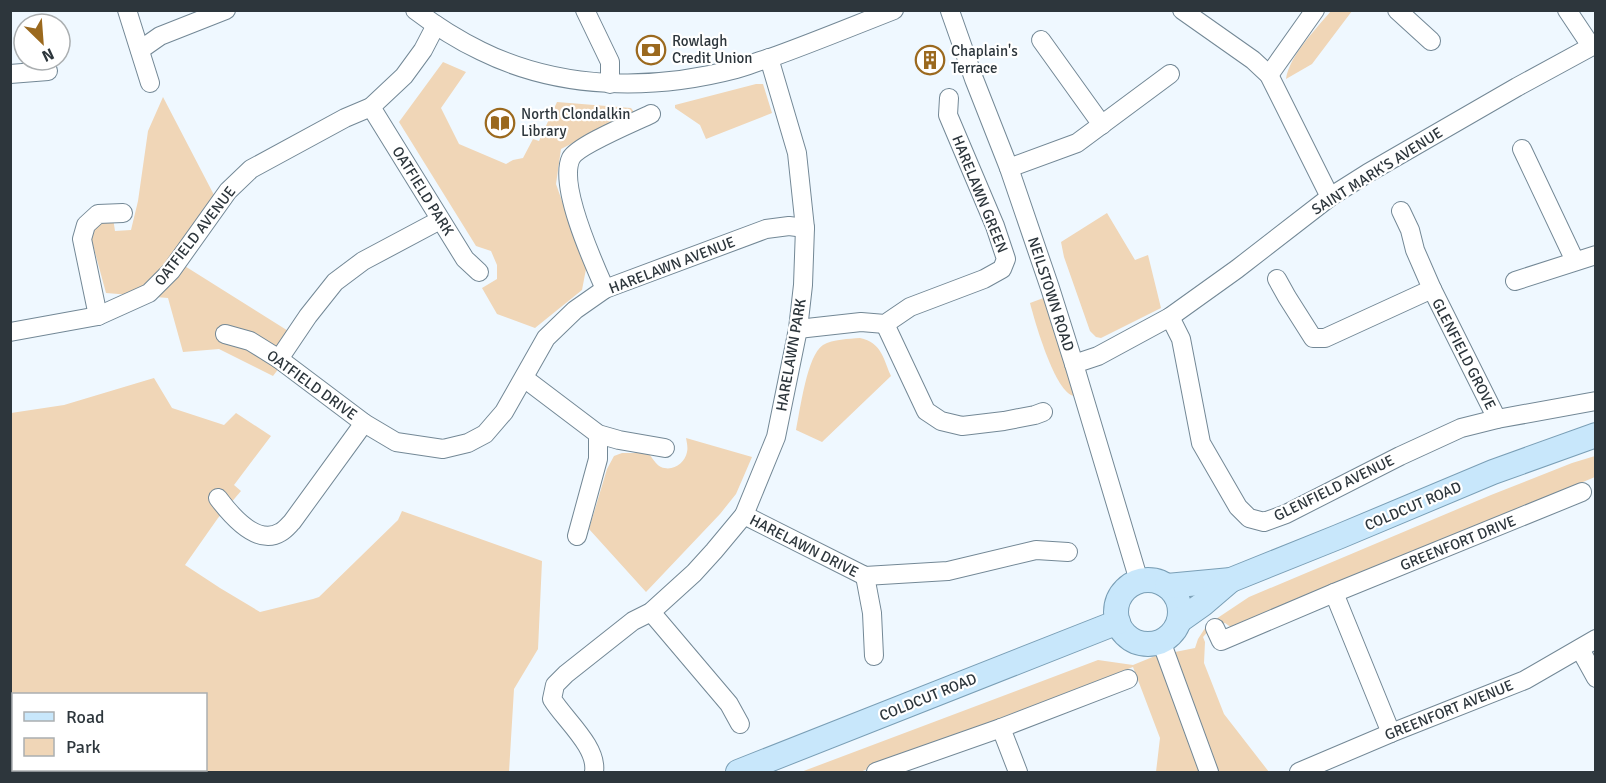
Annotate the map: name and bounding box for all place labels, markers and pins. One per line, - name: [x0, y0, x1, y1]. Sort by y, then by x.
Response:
- place label: Rowlagh Credit Union: [672, 32, 753, 67]
- bank icon: Rowlagh Credit Union: [635, 34, 667, 66]
- place label: Chaplain's Terrace: [951, 42, 1018, 77]
- building icon: Chaplain's Terrace: [914, 44, 946, 76]
- place label: North Clondalkin Library: [521, 105, 630, 140]
- library icon: North Clondalkin Library: [484, 107, 516, 139]

